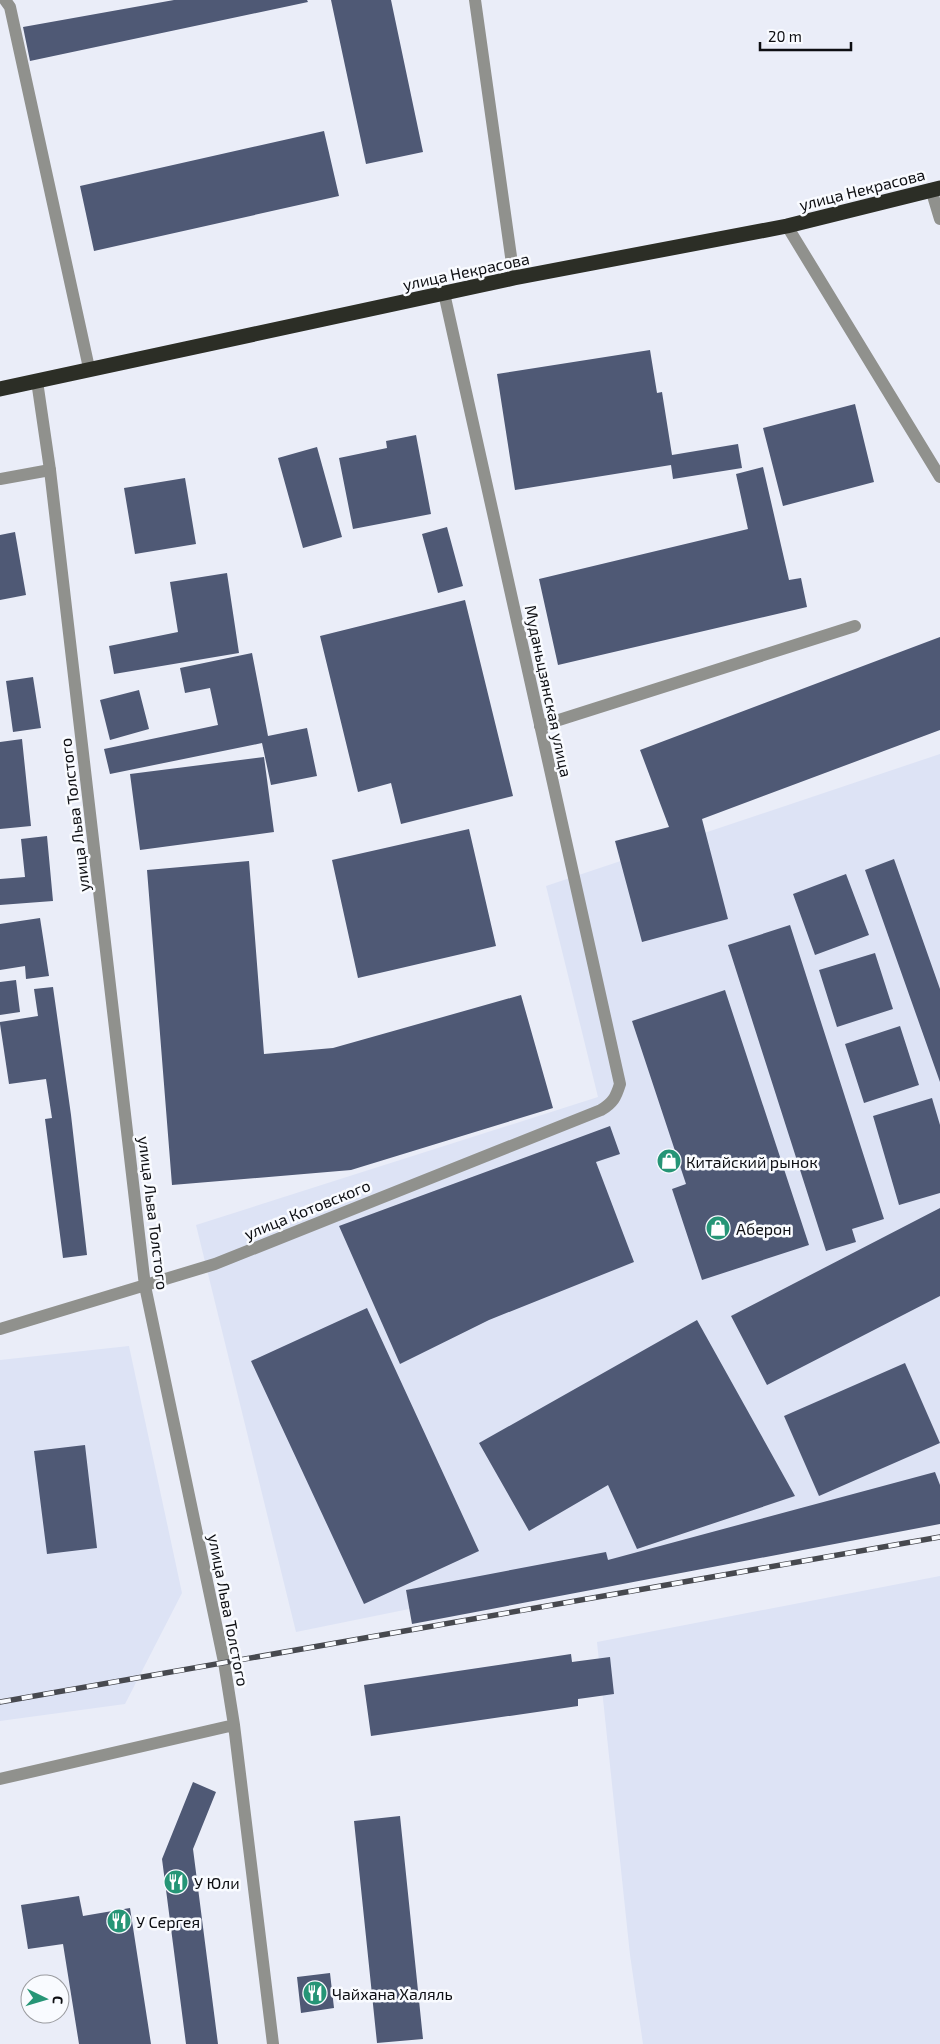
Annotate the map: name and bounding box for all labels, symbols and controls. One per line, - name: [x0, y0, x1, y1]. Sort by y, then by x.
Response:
- scale bar: [760, 20, 851, 52]
- text: 20 m: [768, 27, 802, 45]
- street label: улица Некрасова: [797, 164, 927, 215]
- street label: улица Некрасова: [401, 248, 531, 295]
- street label: Муданьцзянская улица: [520, 603, 577, 779]
- street label: улица Льва Толстого: [55, 737, 94, 893]
- street label: улица Льва Толстого: [134, 1135, 173, 1291]
- shop icon: Китайский рынок: [656, 1148, 682, 1174]
- place label: Китайский рынок: [686, 1152, 818, 1171]
- street label: улица Котовского: [241, 1175, 373, 1244]
- shop icon: Аберон: [705, 1215, 731, 1241]
- place label: Аберон: [736, 1219, 792, 1238]
- street label: улица Льва Толстого: [204, 1532, 253, 1688]
- restaurant icon: У Юли: [163, 1869, 189, 1895]
- place label: У Юли: [194, 1873, 240, 1892]
- restaurant icon: У Сергея: [106, 1908, 132, 1934]
- place label: У Сергея: [136, 1912, 200, 1931]
- north arrow: [20, 1974, 70, 2024]
- restaurant icon: Чайхана Халяль: [302, 1980, 328, 2006]
- place label: Чайхана Халяль: [332, 1984, 453, 2003]
- text: С: [50, 1995, 67, 2005]

